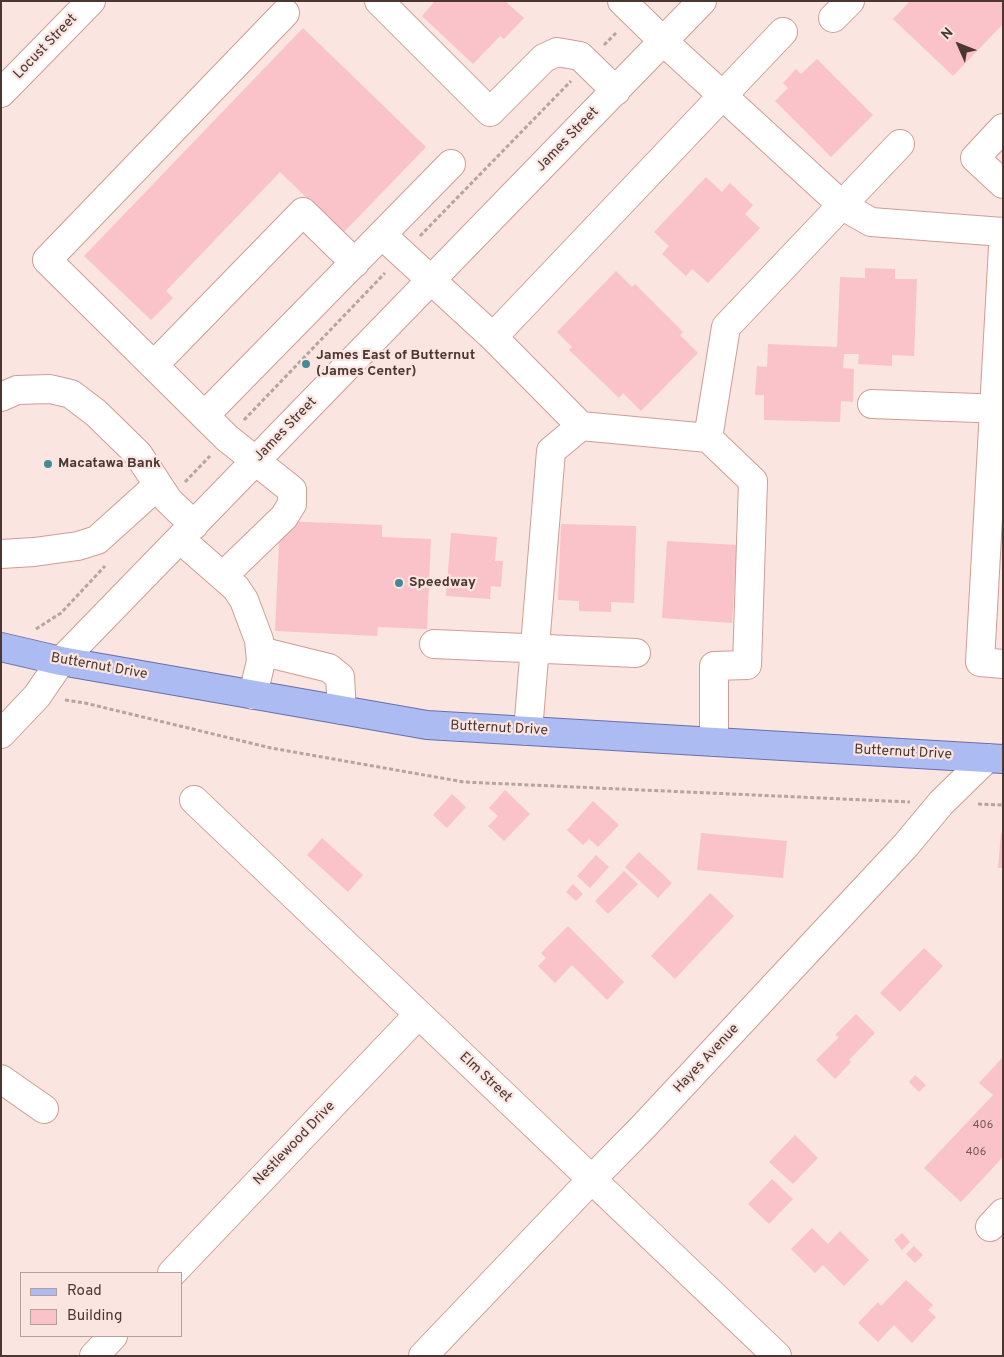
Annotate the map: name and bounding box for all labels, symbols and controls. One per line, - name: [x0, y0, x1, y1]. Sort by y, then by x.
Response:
- street label: Locust Street: [11, 11, 81, 83]
- north arrow: [934, 20, 984, 70]
- text: N: [938, 25, 957, 44]
- street label: James Street: [533, 104, 603, 176]
- place label: James East of Butternut (James Center): [316, 348, 475, 381]
- marker: James East of Butternut (James Center): [300, 358, 312, 370]
- street label: James Street: [251, 394, 321, 466]
- place label: Macatawa Bank: [58, 456, 161, 472]
- marker: Macatawa Bank: [42, 458, 54, 470]
- place label: Speedway: [409, 575, 476, 591]
- marker: Speedway: [393, 577, 405, 589]
- street label: Butternut Drive: [49, 650, 149, 684]
- street label: Butternut Drive: [450, 718, 548, 740]
- street label: Butternut Drive: [854, 742, 952, 764]
- street label: Hayes Avenue: [671, 1021, 743, 1097]
- street label: Elm Street: [455, 1049, 515, 1107]
- street label: Nestlewood Drive: [251, 1099, 339, 1189]
- house number: 406: [973, 1119, 993, 1133]
- house number: 406: [966, 1146, 986, 1160]
- legend: [20, 1272, 182, 1337]
- text: Road: [67, 1282, 102, 1301]
- text: Building: [67, 1307, 122, 1326]

